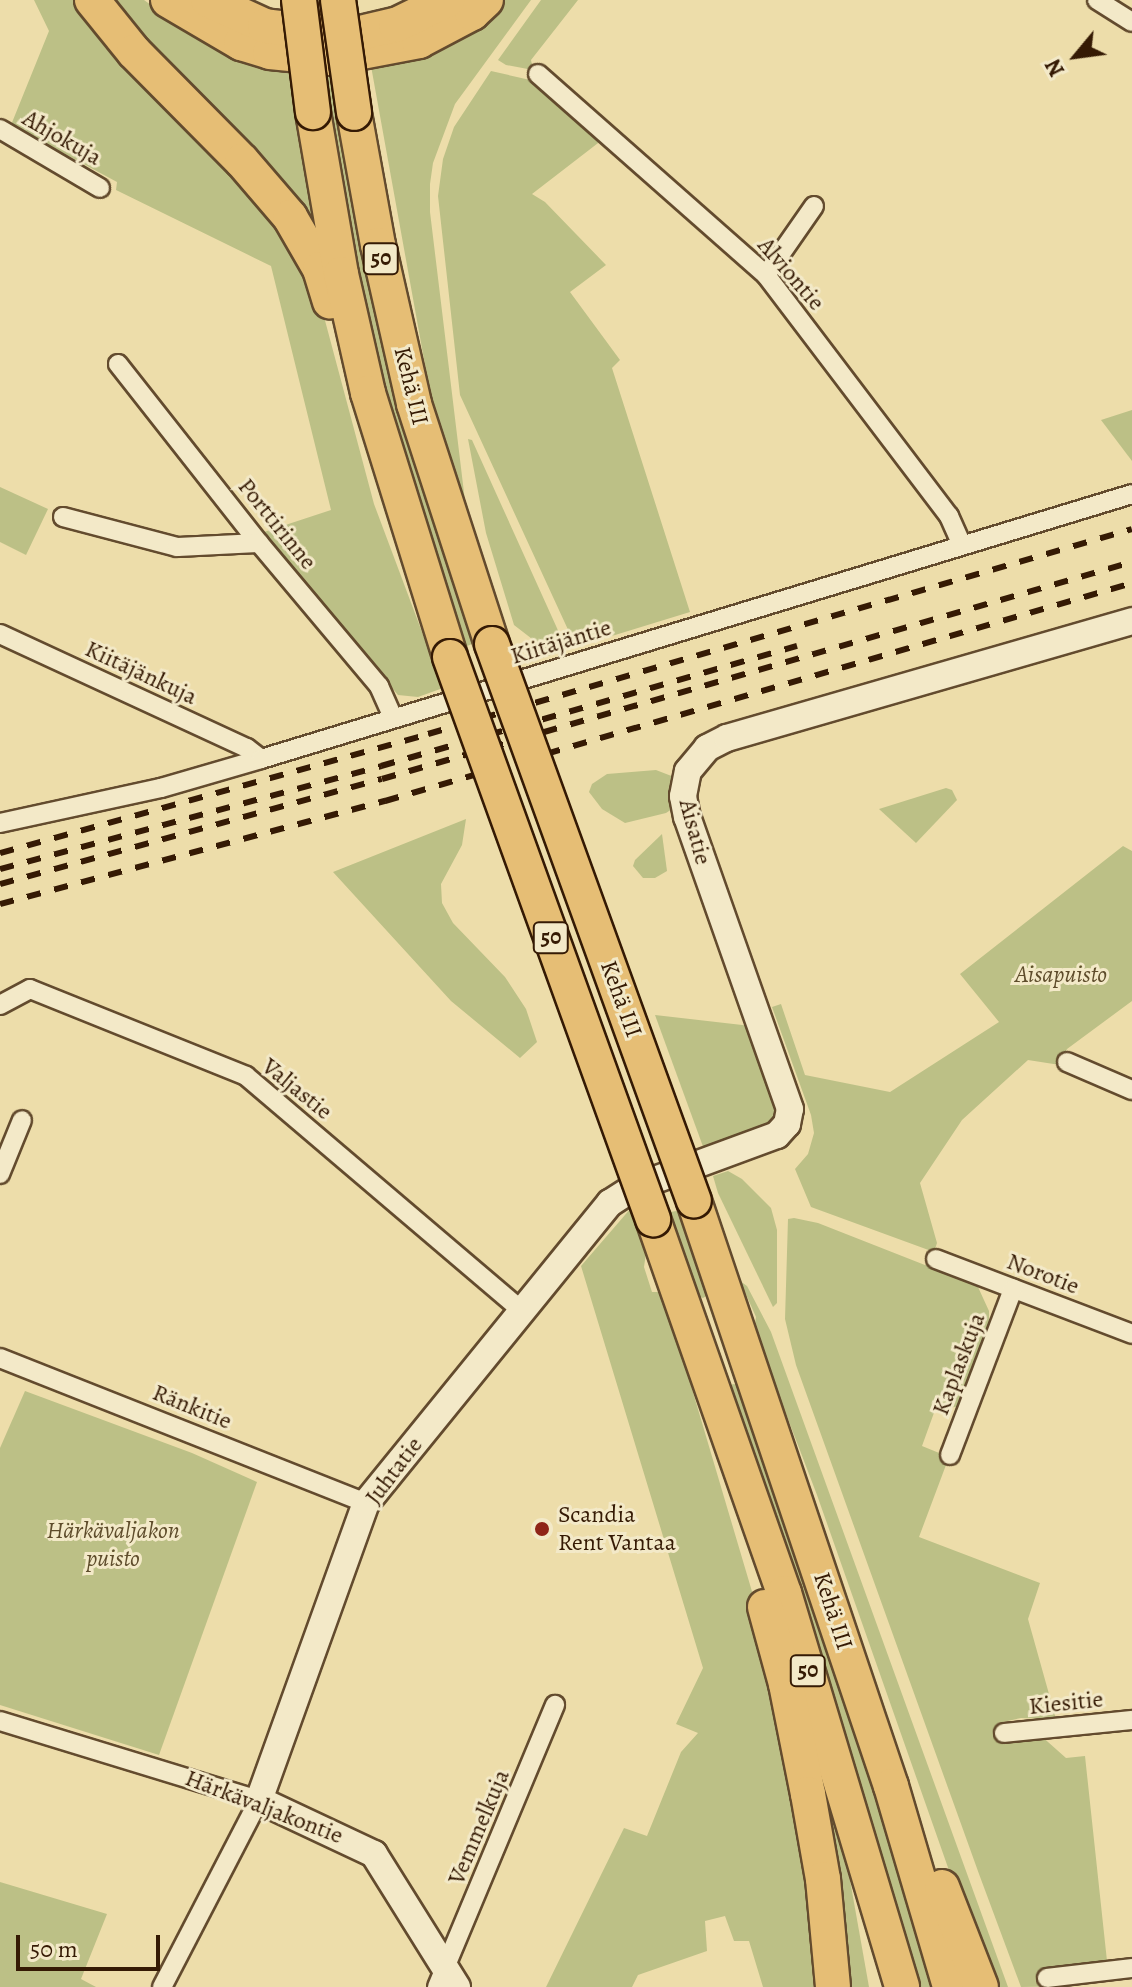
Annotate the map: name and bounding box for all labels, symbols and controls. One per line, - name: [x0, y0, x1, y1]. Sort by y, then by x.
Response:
- north arrow: [1036, 16, 1116, 96]
- text: N: [1038, 53, 1072, 82]
- street label: Ahjokuja: [17, 104, 107, 172]
- street label: Alviontie: [751, 232, 831, 316]
- road number: 50: [361, 241, 401, 277]
- street label: Kehä III: [387, 344, 435, 428]
- street label: Porttirinne: [232, 473, 322, 575]
- street label: Kiitäjäntie: [507, 613, 615, 671]
- street label: Kiitäjänkuja: [80, 635, 202, 711]
- street label: Aisatie: [672, 796, 718, 868]
- road number: 50: [531, 920, 571, 956]
- street label: Kehä III: [594, 957, 648, 1041]
- park label: Aisapuisto: [1015, 961, 1107, 989]
- street label: Valjastie: [256, 1052, 338, 1126]
- street label: Norotie: [1003, 1247, 1083, 1301]
- street label: Kaplaskuja: [926, 1309, 992, 1419]
- street label: Ränkitie: [148, 1378, 236, 1436]
- street label: Juhtatie: [359, 1431, 429, 1511]
- place label: Scandia Rent Vantaa: [558, 1501, 676, 1557]
- park label: Härkävaljakon puisto: [46, 1517, 180, 1573]
- marker: Scandia Rent Vantaa: [533, 1520, 551, 1538]
- street label: Kehä III: [807, 1569, 859, 1653]
- road number: 50: [788, 1653, 828, 1689]
- street label: Kiesitie: [1027, 1685, 1105, 1721]
- street label: Härkävaljakontie: [181, 1764, 347, 1850]
- street label: Vemmelkuja: [442, 1765, 516, 1889]
- scale bar: [20, 1919, 164, 1969]
- text: 50 m: [30, 1933, 78, 1965]

